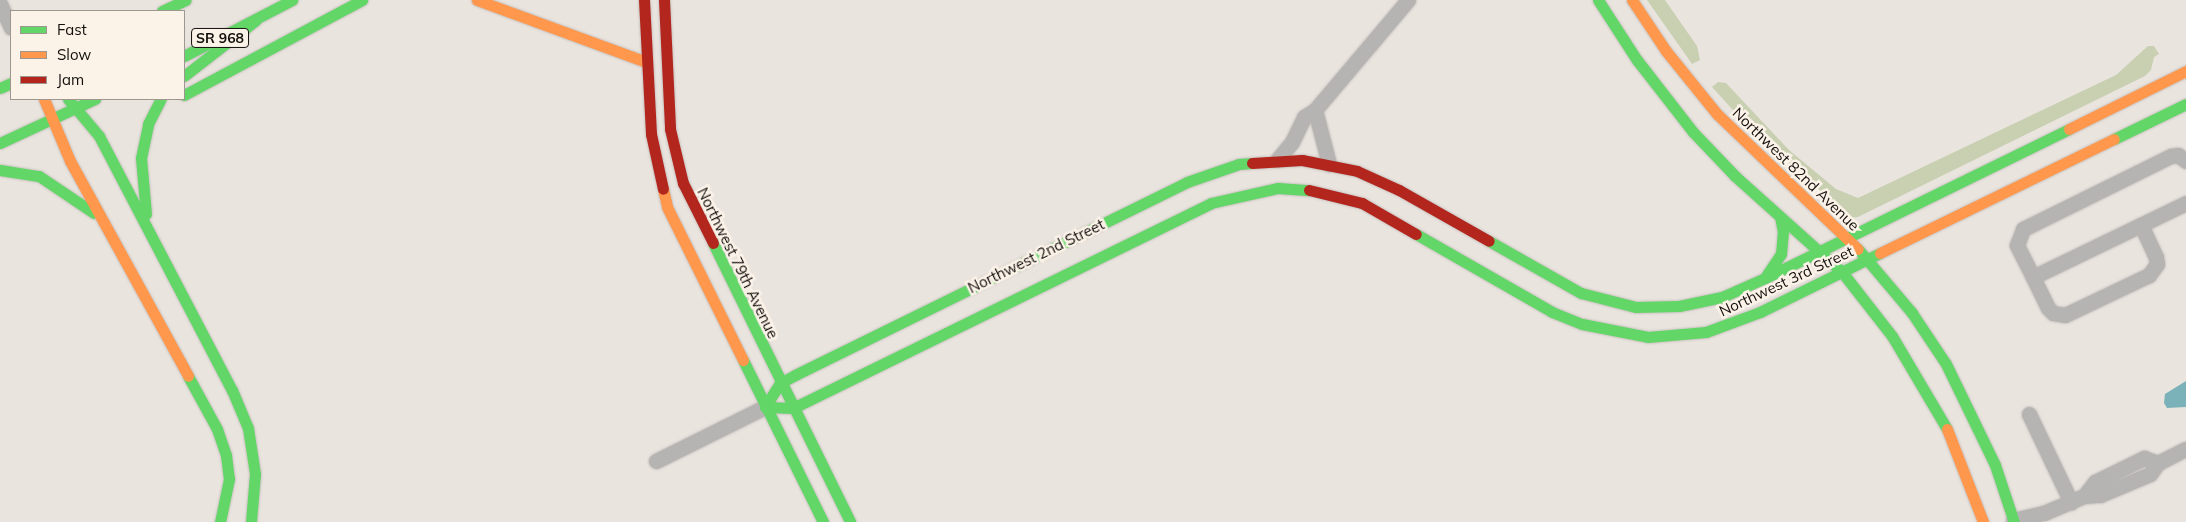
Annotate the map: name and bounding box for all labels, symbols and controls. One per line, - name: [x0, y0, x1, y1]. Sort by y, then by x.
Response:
- legend: [10, 10, 185, 100]
- text: Fast: [57, 20, 87, 39]
- road number: SR 968: [190, 26, 250, 49]
- text: Slow: [57, 45, 91, 64]
- text: Jam: [57, 70, 84, 89]
- street label: Northwest 82nd Avenue: [1729, 104, 1863, 234]
- street label: Northwest 79th Avenue: [694, 185, 782, 341]
- street label: Northwest 2nd Street: [965, 215, 1107, 297]
- street label: Northwest 3rd Street: [1716, 242, 1856, 320]

